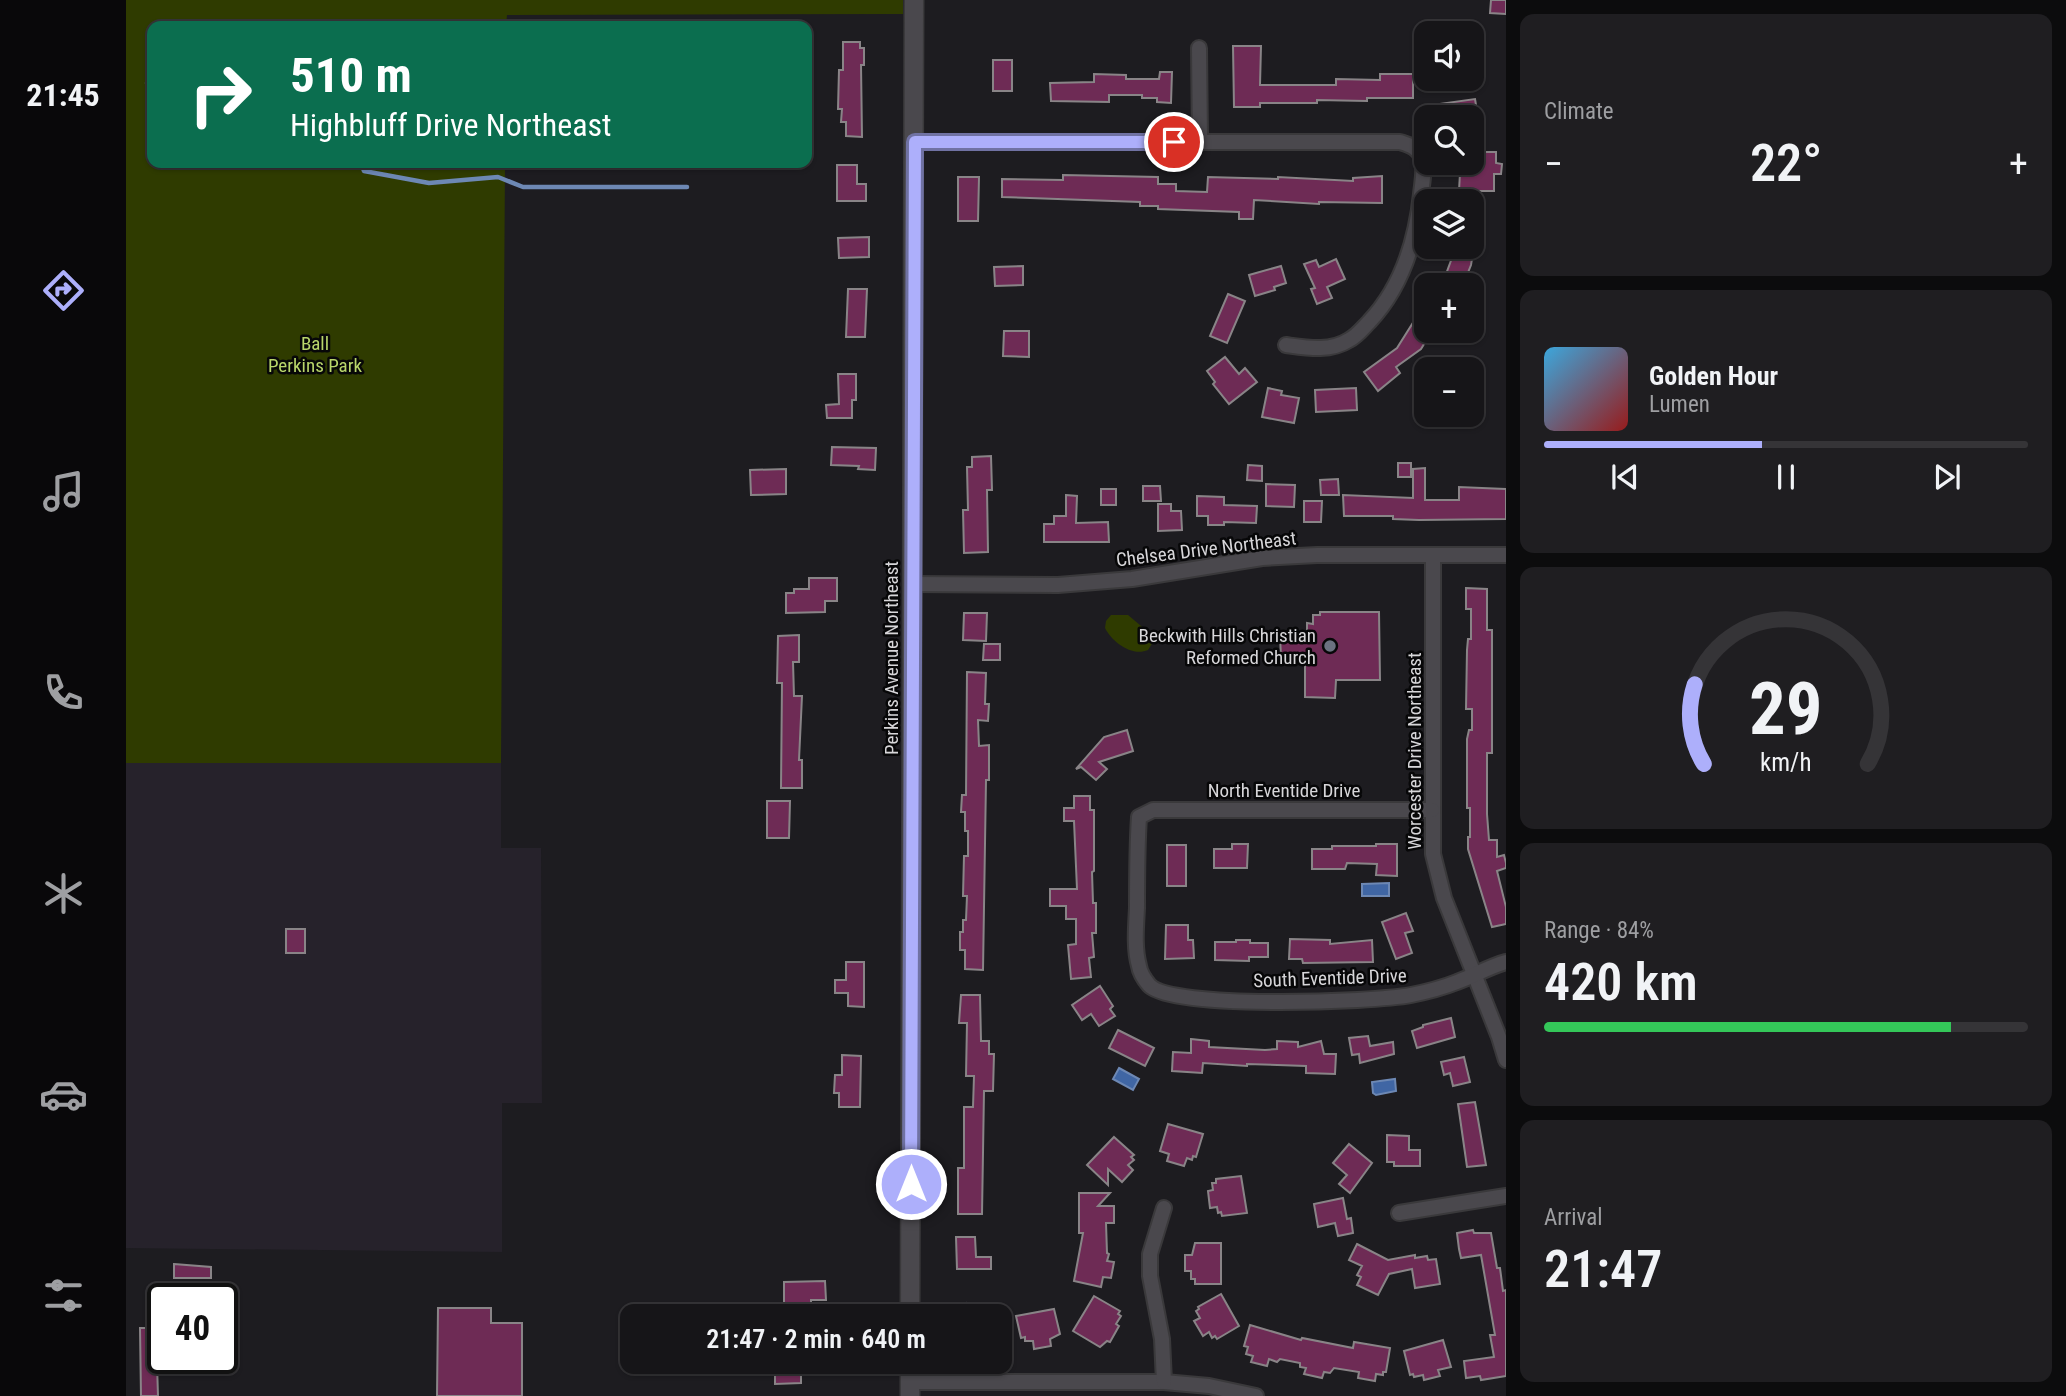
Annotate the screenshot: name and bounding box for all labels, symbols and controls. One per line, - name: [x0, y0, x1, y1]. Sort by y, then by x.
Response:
- map controls: [1414, 21, 1484, 427]
- button: sound: [1414, 21, 1484, 91]
- text: 510 m: [290, 47, 412, 104]
- icon: right: [175, 49, 266, 140]
- text: 21:45: [26, 76, 100, 114]
- text: Climate: [1544, 98, 1614, 125]
- button: search: [1414, 105, 1484, 175]
- text: Highbluff Drive Northeast: [290, 106, 612, 144]
- pin: [1144, 112, 1204, 172]
- icon: arrive: [1155, 123, 1193, 161]
- text: 22°: [1750, 133, 1822, 194]
- text: −: [1544, 142, 1563, 186]
- text: +: [2009, 142, 2028, 186]
- button: layers: [1414, 189, 1484, 259]
- icon: directions: [39, 266, 88, 315]
- button: +: [1414, 273, 1484, 343]
- park label: Ball Perkins Park: [268, 332, 363, 377]
- button: −: [1414, 357, 1484, 427]
- text: Golden Hour: [1649, 361, 1778, 391]
- text: Lumen: [1649, 391, 1710, 418]
- icon: previous: [1606, 458, 1644, 496]
- icon: pause: [1767, 458, 1805, 496]
- icon: next: [1928, 458, 1966, 496]
- icon: music: [39, 467, 88, 516]
- street label: Chelsea Drive Northeast: [1115, 527, 1297, 571]
- street label: Perkins Avenue Northeast: [880, 561, 903, 755]
- place label: Beckwith Hills Christian Reformed Church: [1139, 624, 1316, 669]
- marker: Beckwith Hills Christian Reformed Church: [1322, 638, 1338, 654]
- street label: Worcester Drive Northeast: [1403, 652, 1426, 850]
- text: 29: [1749, 666, 1823, 752]
- icon: phone: [39, 668, 88, 717]
- text: km/h: [1760, 748, 1812, 777]
- street label: North Eventide Drive: [1208, 779, 1360, 802]
- icon: climate: [39, 869, 88, 918]
- text: Range · 84%: [1544, 917, 1654, 944]
- text: 420 km: [1544, 952, 1698, 1013]
- street label: South Eventide Drive: [1253, 964, 1407, 992]
- icon: car: [39, 1070, 88, 1119]
- position arrow: [874, 1147, 948, 1221]
- text: Arrival: [1544, 1204, 1603, 1231]
- text: 21:47: [1544, 1239, 1662, 1300]
- icon: filters: [39, 1271, 88, 1320]
- speed limit sign: 40: [147, 1283, 238, 1374]
- text: 21:47 · 2 min · 640 m: [706, 1324, 926, 1354]

